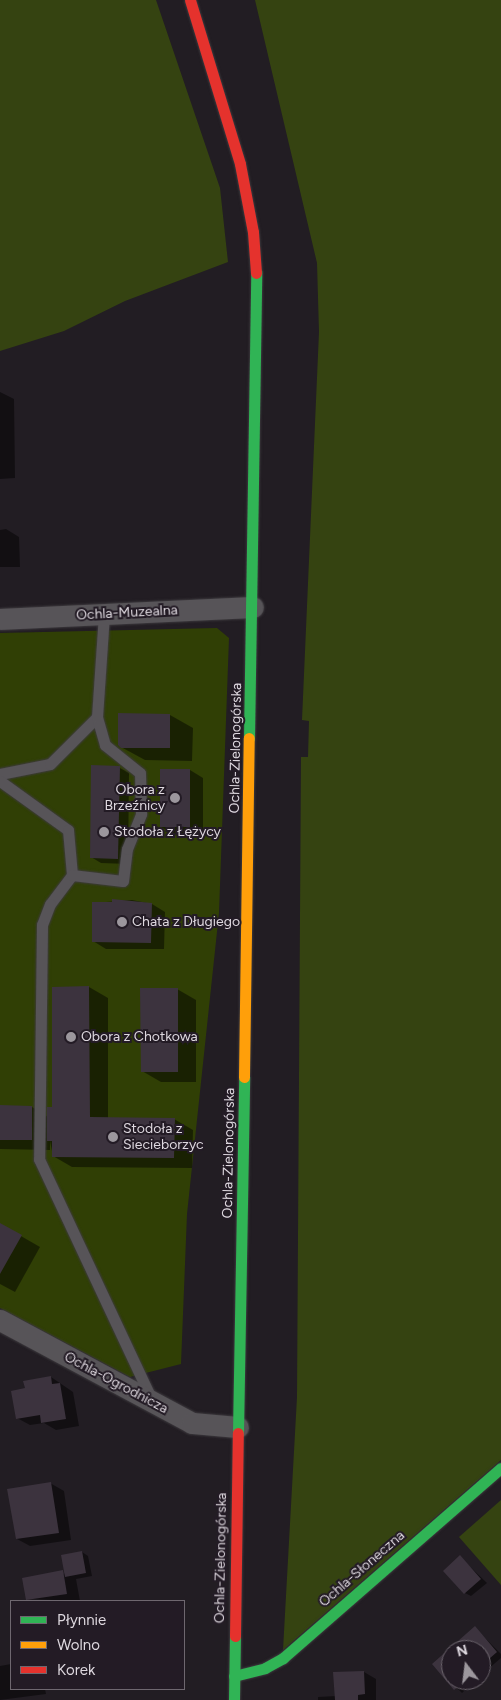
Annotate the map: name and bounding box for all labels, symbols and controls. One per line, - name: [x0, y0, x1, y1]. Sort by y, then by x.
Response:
- street label: Ochla-Muzealna: [76, 602, 178, 624]
- street label: Ochla-Zielonogórska: [226, 683, 246, 813]
- place label: Obora z Brzeźnicy: [105, 782, 165, 814]
- marker: Obora z Brzeźnicy: [169, 792, 181, 804]
- place label: Stodoła z Łężycy: [114, 824, 221, 840]
- marker: Stodoła z Łężycy: [98, 826, 110, 838]
- place label: Chata z Długiego: [132, 914, 240, 930]
- marker: Chata z Długiego: [116, 916, 128, 928]
- place label: Obora z Chotkowa: [81, 1029, 198, 1045]
- marker: Obora z Chotkowa: [65, 1031, 77, 1043]
- street label: Ochla-Zielonogórska: [219, 1088, 239, 1218]
- place label: Stodoła z Siecieborzyc: [123, 1121, 204, 1154]
- marker: Stodoła z Siecieborzyc: [107, 1131, 119, 1143]
- street label: Ochla-Ogrodnicza: [61, 1349, 171, 1417]
- street label: Ochla-Zielonogórska: [211, 1493, 231, 1623]
- street label: Ochla-Słoneczna: [316, 1527, 408, 1611]
- legend: [10, 1600, 185, 1690]
- text: Płynnie: [57, 1611, 106, 1629]
- text: Wolno: [57, 1636, 100, 1654]
- north arrow: [441, 1640, 491, 1690]
- text: N: [455, 1641, 470, 1661]
- text: Korek: [57, 1661, 95, 1679]

